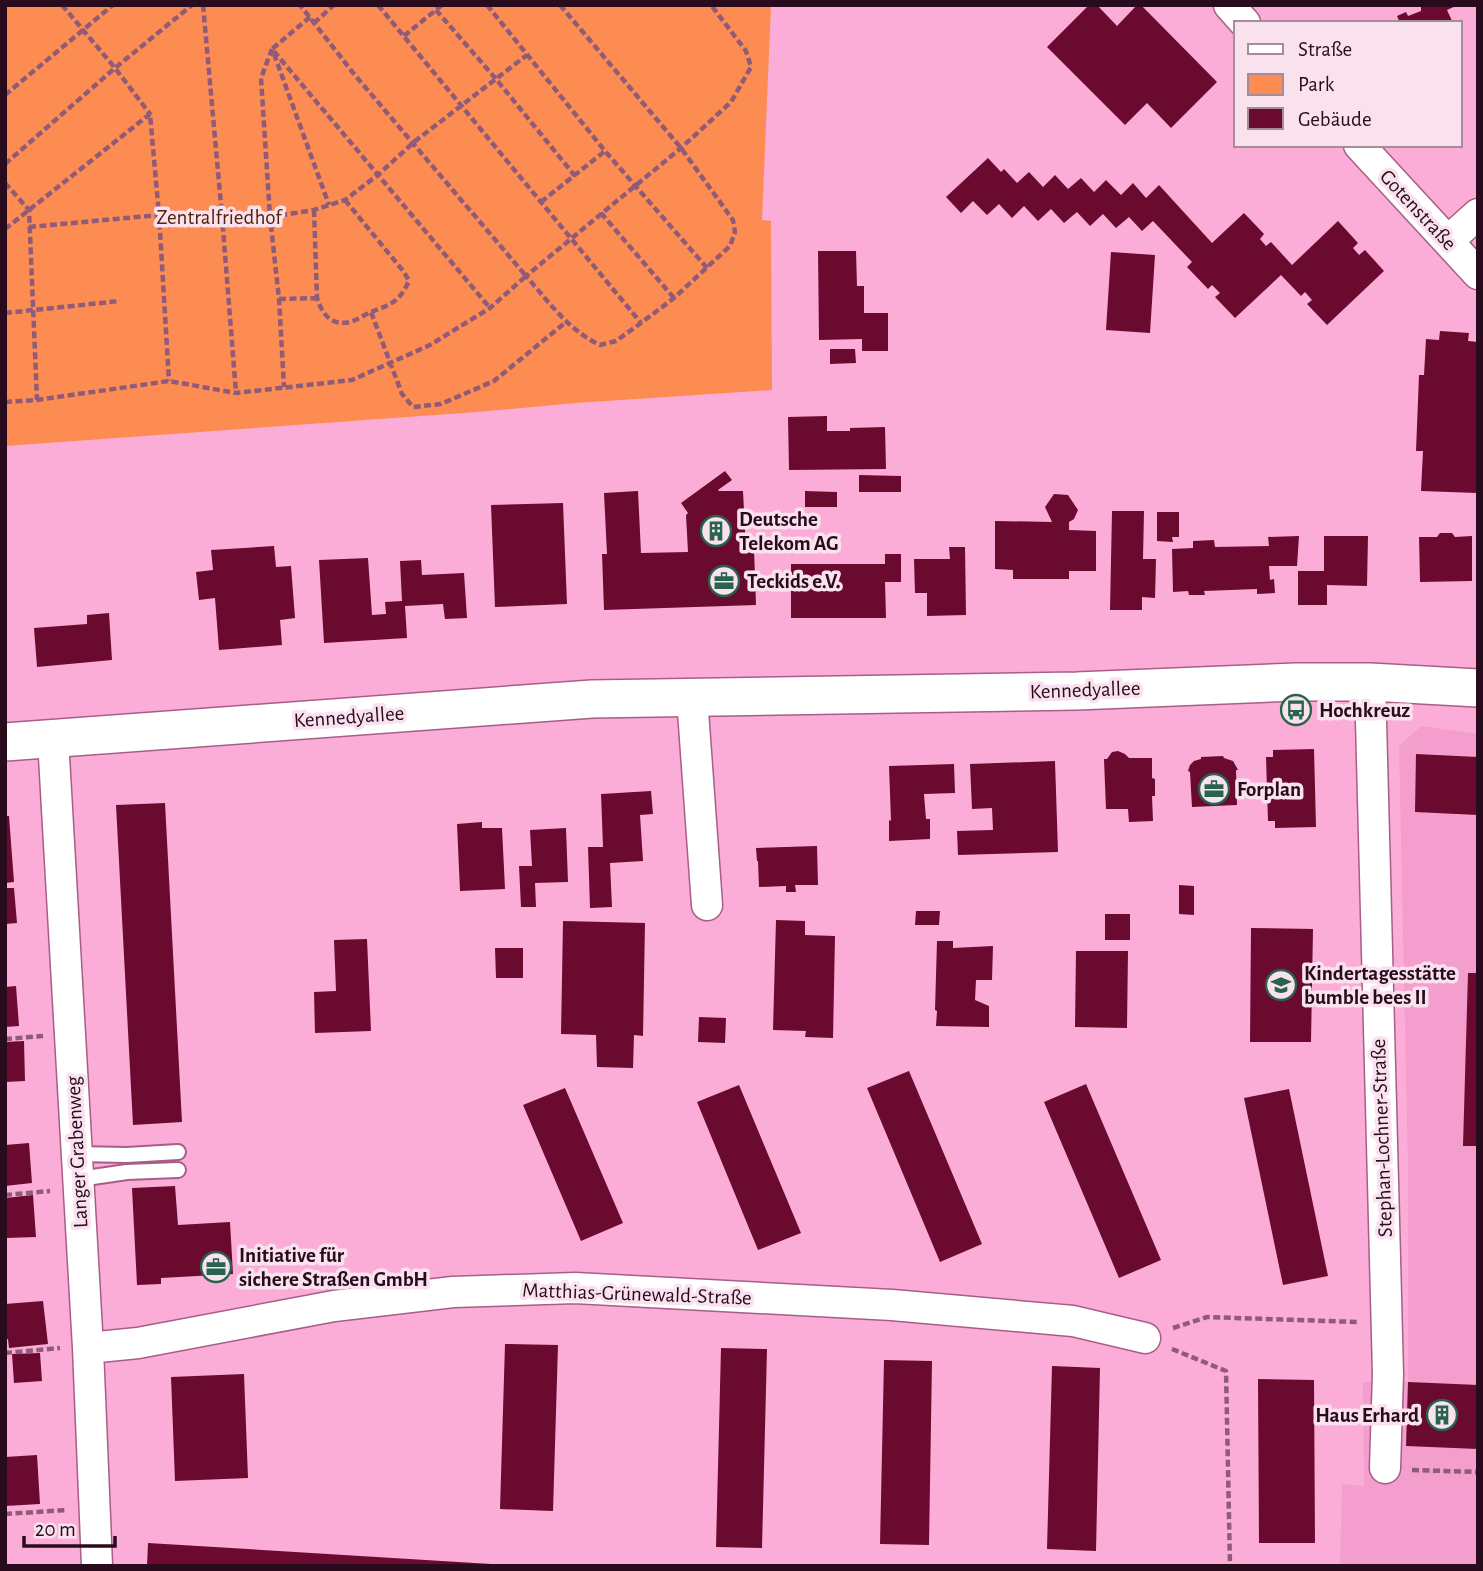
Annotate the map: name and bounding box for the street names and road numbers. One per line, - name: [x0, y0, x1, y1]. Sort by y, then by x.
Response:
- street label: Gotenstraße: [1376, 166, 1460, 254]
- street label: Kennedyallee: [1029, 678, 1141, 702]
- street label: Kennedyallee: [293, 703, 405, 731]
- street label: Stephan-Lochner-Straße: [1368, 1038, 1396, 1238]
- street label: Langer Grabenweg: [62, 1075, 91, 1229]
- street label: Matthias-Grünewald-Straße: [522, 1280, 752, 1308]

